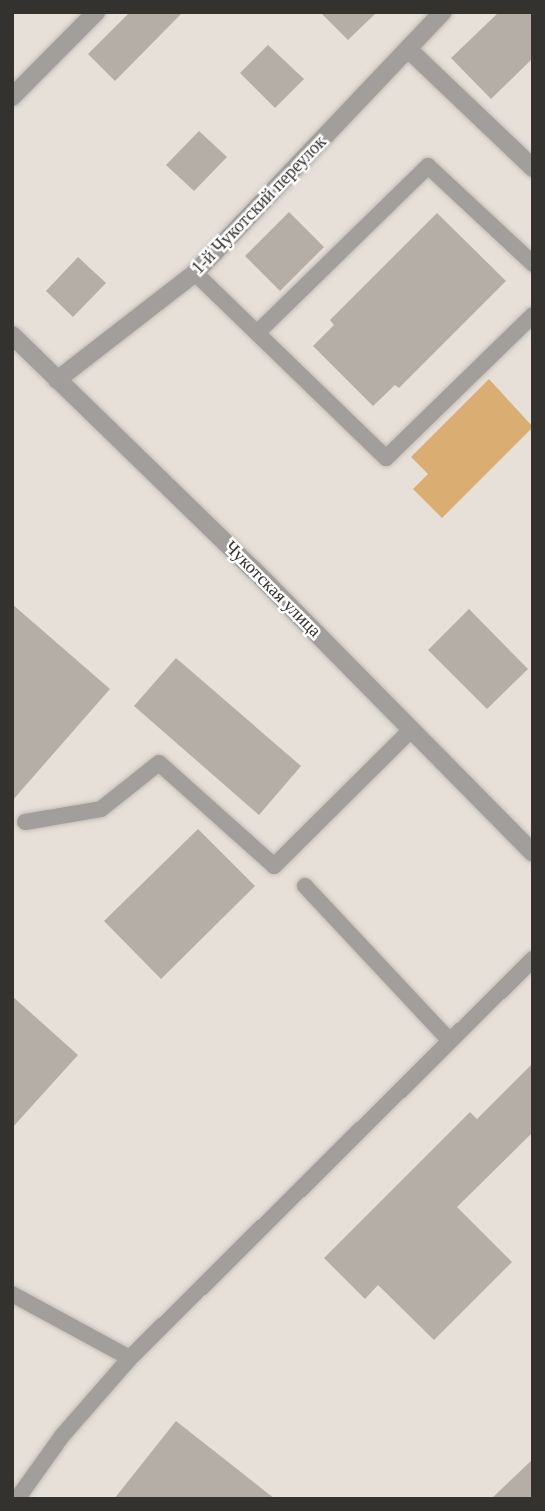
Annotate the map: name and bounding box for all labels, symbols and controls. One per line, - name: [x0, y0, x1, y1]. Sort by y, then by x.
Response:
- street label: 1-й Чукотский переулок: [187, 131, 331, 279]
- street label: Чукотская улица: [220, 536, 326, 642]

